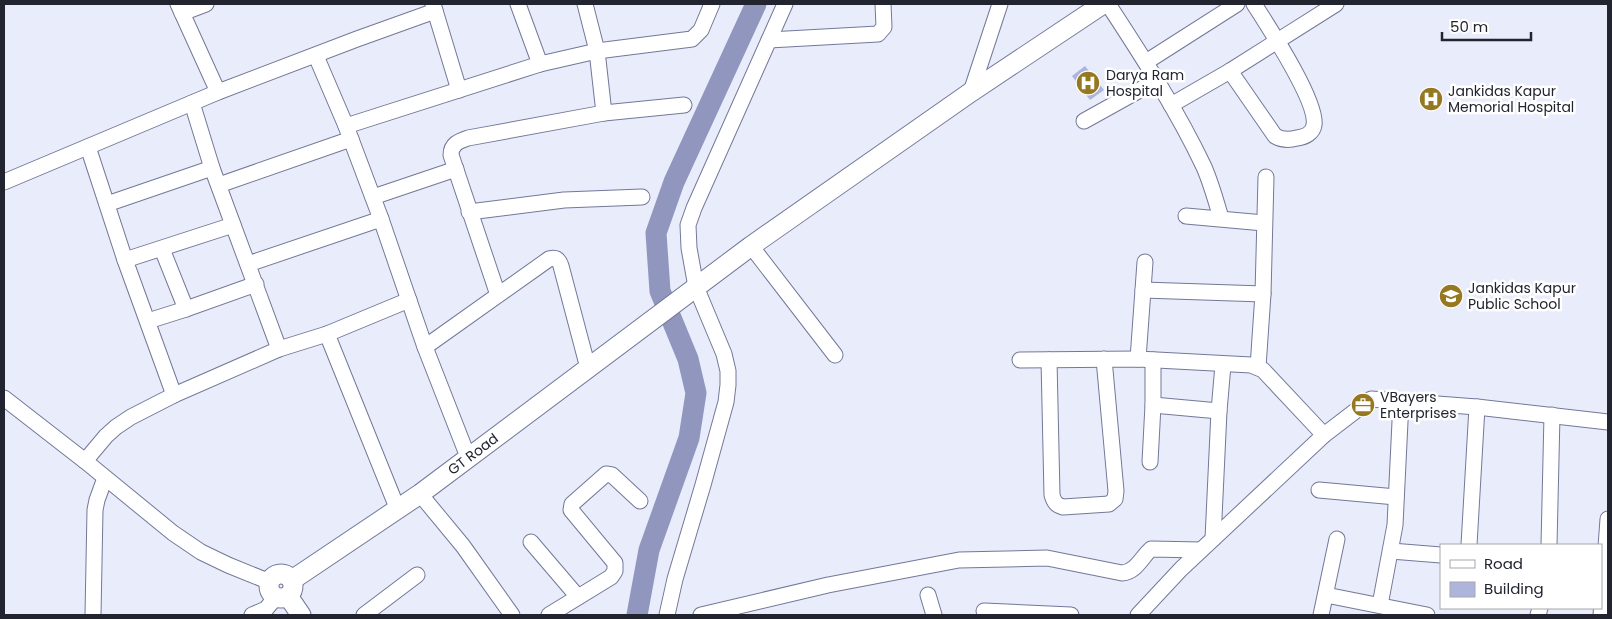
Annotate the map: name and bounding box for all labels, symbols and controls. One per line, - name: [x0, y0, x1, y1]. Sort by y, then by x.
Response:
- scale bar: [1442, 10, 1531, 42]
- text: 50 m: [1450, 16, 1488, 37]
- place label: Darya Ram Hospital: [1106, 65, 1184, 101]
- hospital icon: Darya Ram Hospital: [1075, 70, 1101, 96]
- place label: Jankidas Kapur Memorial Hospital: [1448, 81, 1574, 117]
- hospital icon: Jankidas Kapur Memorial Hospital: [1418, 86, 1444, 112]
- place label: Jankidas Kapur Public School: [1468, 278, 1576, 314]
- school or university icon: Jankidas Kapur Public School: [1438, 283, 1464, 309]
- place label: VBayers Enterprises: [1380, 387, 1457, 423]
- office icon: VBayers Enterprises: [1350, 392, 1376, 418]
- street label: GT Road: [444, 428, 502, 480]
- legend: [1440, 544, 1602, 609]
- text: Road: [1484, 553, 1523, 574]
- text: Building: [1484, 578, 1544, 599]

